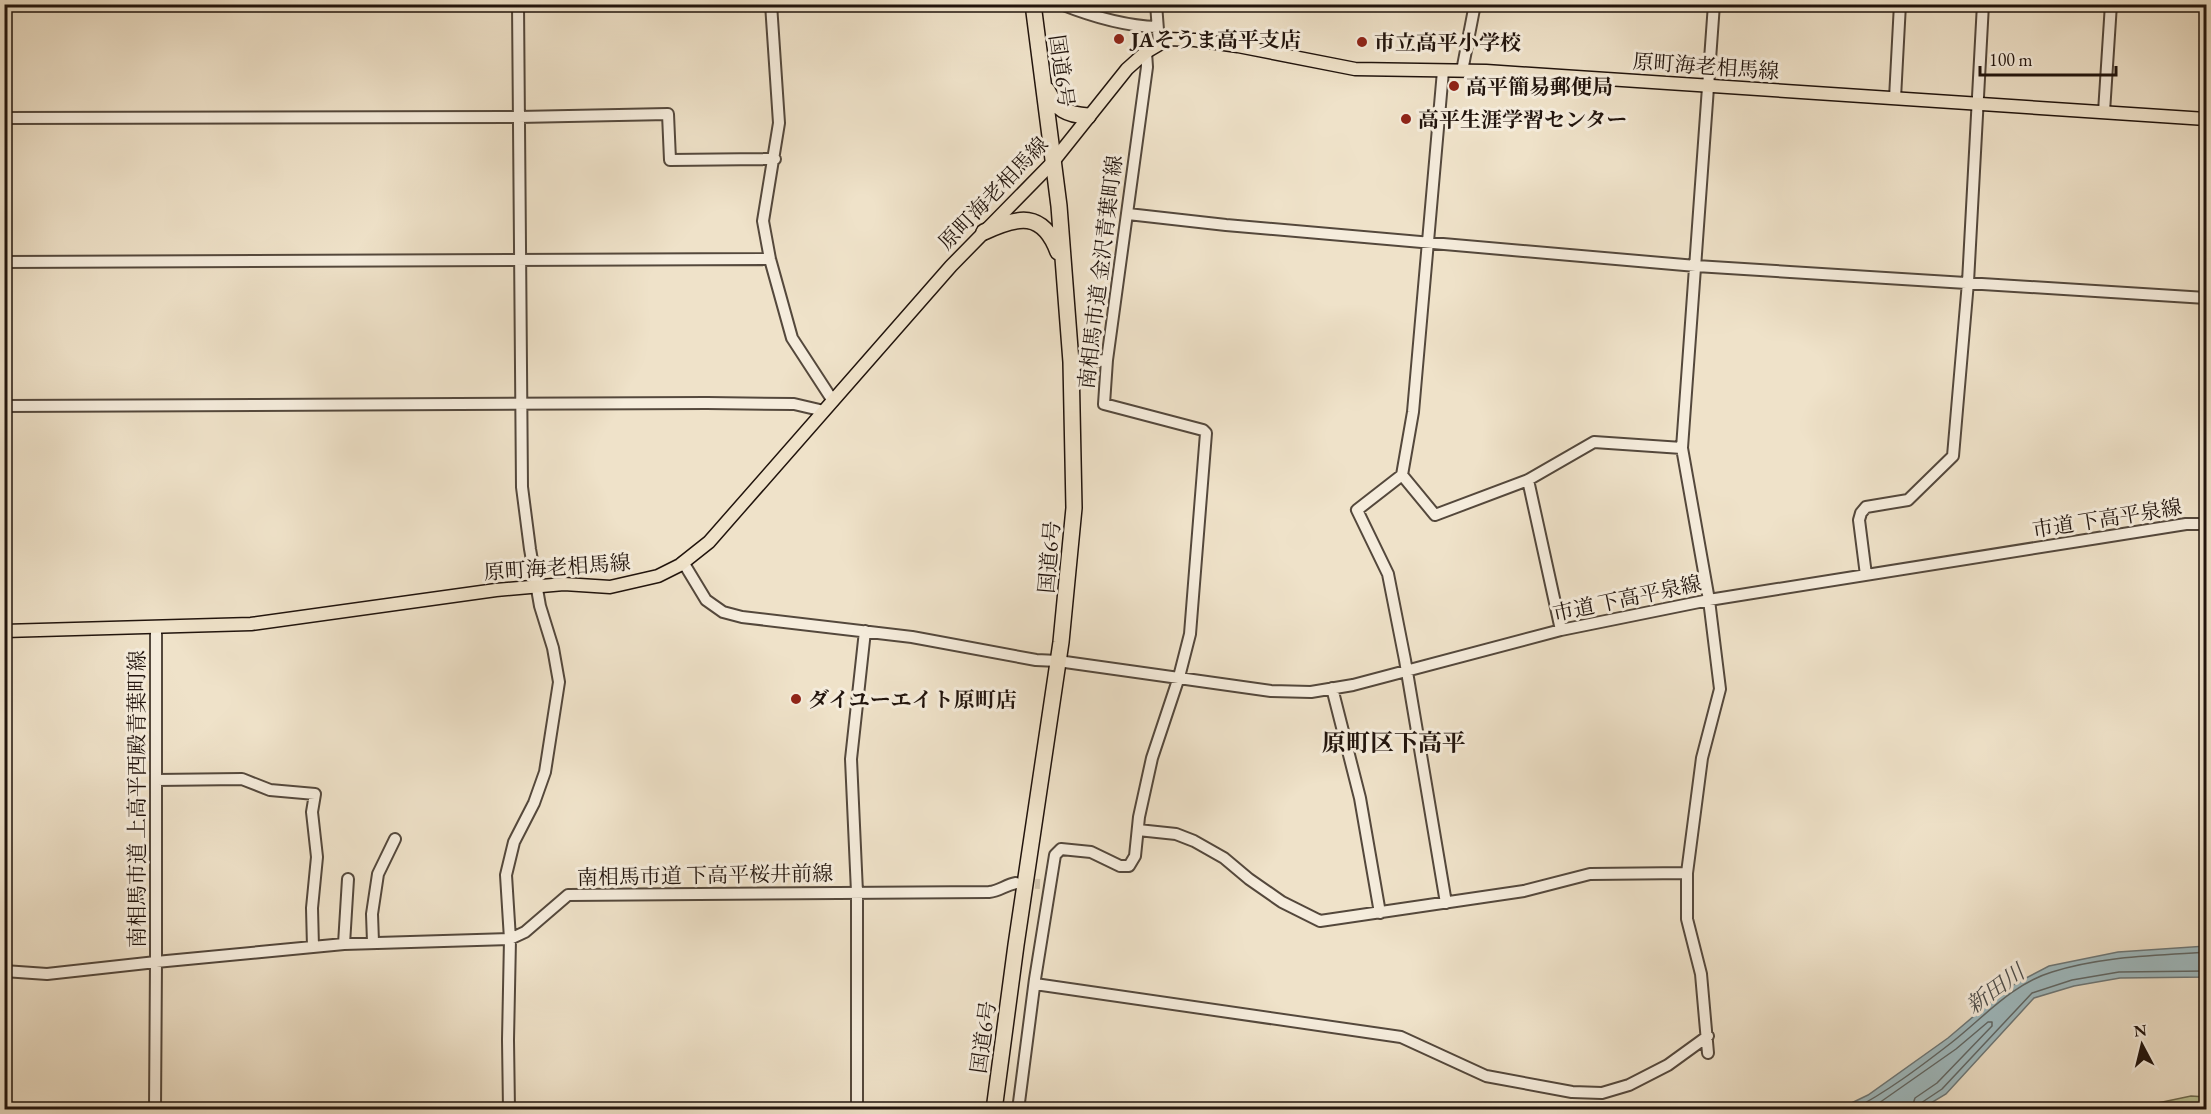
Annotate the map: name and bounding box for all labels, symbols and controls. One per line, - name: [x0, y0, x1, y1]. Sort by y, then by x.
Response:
- place label: JAそうま高平支店: [1129, 26, 1301, 53]
- place label: 市立高平小学校: [1374, 29, 1521, 56]
- marker: JAそうま高平支店: [1112, 32, 1126, 46]
- street label: 国道6号: [1044, 33, 1080, 109]
- marker: 市立高平小学校: [1355, 35, 1369, 49]
- scale bar: [1980, 39, 2116, 77]
- street label: 原町海老相馬線: [1632, 47, 1780, 85]
- text: 100 m: [1989, 48, 2033, 71]
- place label: 高平簡易郵便局: [1466, 73, 1613, 100]
- marker: 高平簡易郵便局: [1447, 79, 1461, 93]
- place label: 高平生涯学習センター: [1418, 106, 1627, 133]
- marker: 高平生涯学習センター: [1399, 112, 1413, 126]
- street label: 原町海老相馬線: [932, 131, 1054, 255]
- street label: 南相馬市道 金沢青葉町線: [1072, 154, 1128, 390]
- street label: 市道 下高平泉線: [2030, 493, 2184, 543]
- street label: 国道6号: [1032, 519, 1066, 595]
- street label: 原町海老相馬線: [483, 548, 631, 586]
- street label: 市道 下高平泉線: [1550, 569, 1704, 627]
- street label: 南相馬市道 上高平西殿青葉町線: [123, 650, 150, 948]
- place label: ダイユーエイト原町店: [808, 686, 1017, 713]
- marker: ダイユーエイト原町店: [789, 692, 803, 706]
- district label: 原町区下高平: [1322, 727, 1466, 758]
- street label: 南相馬市道 下高平桜井前線: [577, 859, 833, 891]
- water label: 新田川: [1960, 957, 2032, 1020]
- street label: 国道6号: [965, 999, 1001, 1075]
- north arrow: [2112, 1015, 2172, 1075]
- text: N: [2133, 1019, 2148, 1042]

